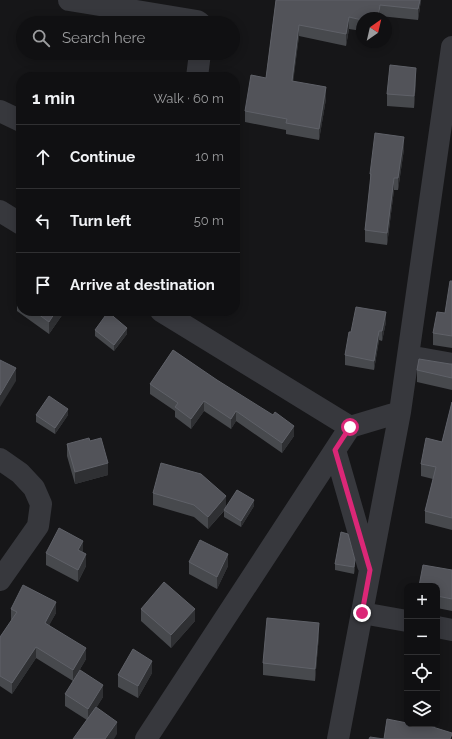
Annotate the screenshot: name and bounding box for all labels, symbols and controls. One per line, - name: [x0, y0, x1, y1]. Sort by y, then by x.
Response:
- north arrow: [356, 12, 392, 48]
- search box: [16, 16, 240, 60]
- icon: search: [30, 27, 52, 49]
- text: Search here: [62, 29, 145, 47]
- text: 1 min: [32, 88, 75, 108]
- text: Walk · 60 m: [153, 91, 224, 106]
- icon: ahead: [32, 146, 54, 168]
- text: Continue: [70, 148, 135, 166]
- text: 10 m: [195, 149, 224, 164]
- icon: left: [32, 210, 54, 232]
- text: Turn left: [70, 212, 131, 230]
- text: 50 m: [194, 213, 224, 228]
- icon: arrive: [32, 274, 54, 296]
- text: Arrive at destination: [70, 276, 215, 294]
- route start: [341, 418, 359, 436]
- map controls: [404, 583, 440, 727]
- button: +: [404, 583, 440, 619]
- route end: [353, 604, 371, 622]
- button: −: [404, 619, 440, 655]
- button: locate: [404, 655, 440, 691]
- button: layers: [404, 691, 440, 727]

